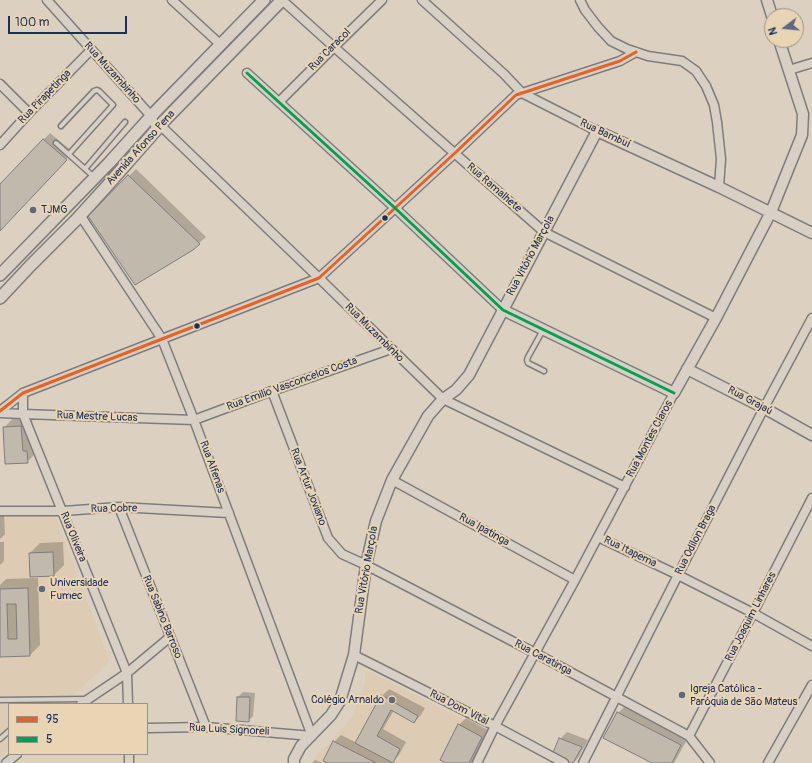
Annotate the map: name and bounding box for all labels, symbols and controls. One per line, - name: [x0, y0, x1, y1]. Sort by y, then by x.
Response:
- scale bar: [10, 8, 129, 34]
- north arrow: [764, 8, 804, 48]
- text: 100 m: [15, 15, 49, 30]
- street label: Rua Caracol: [306, 26, 354, 74]
- text: N: [766, 26, 780, 37]
- street label: Rua Muzambinho: [81, 40, 143, 106]
- street label: Rua Pirapetinga: [16, 67, 74, 127]
- street label: Avenida Afonso Pena: [104, 108, 178, 188]
- street label: Rua Bambuí: [578, 116, 632, 152]
- street label: Rua Ramalhete: [464, 160, 524, 216]
- place label: TJMG: [41, 203, 68, 217]
- marker: TJMG: [28, 205, 38, 215]
- unlabelled marker: [380, 213, 390, 223]
- street label: Rua Vitório Marçola: [504, 214, 558, 298]
- street label: Rua Muzambinho: [342, 301, 406, 365]
- unlabelled marker: [192, 321, 202, 331]
- street label: Rua Emilio Vasconcelos Costa: [225, 354, 359, 414]
- street label: Rua Grajaú: [725, 384, 775, 418]
- street label: Rua Montes Claros: [624, 398, 676, 480]
- street label: Rua Mestre Lucas: [56, 409, 138, 425]
- street label: Rua Alfenas: [196, 439, 228, 495]
- street label: Rua Artur Joviano: [287, 446, 329, 528]
- street label: Rua Cobre: [91, 502, 137, 516]
- street label: Rua Odilon Braga: [673, 503, 719, 577]
- street label: Rua Oliveira: [57, 510, 89, 564]
- street label: Rua Ipatinga: [456, 511, 512, 549]
- street label: Rua Vitório Marçola: [353, 525, 381, 615]
- street label: Rua Itapema: [601, 533, 659, 571]
- street label: Rua Joaquim Linhares: [723, 570, 779, 664]
- street label: Rua Sabino Barroso: [139, 573, 185, 661]
- place label: Universidade Fumec: [50, 576, 108, 602]
- marker: Universidade Fumec: [37, 584, 47, 594]
- street label: Rua Caratinga: [512, 637, 574, 679]
- place label: Igreja Católica - Paróquia de São Mateus: [690, 682, 798, 708]
- street label: Rua Dom Vital: [427, 687, 491, 729]
- marker: Igreja Católica - Paróquia de São Mateus: [677, 690, 687, 700]
- place label: Colégio Arnaldo: [311, 693, 384, 707]
- marker: Colégio Arnaldo: [387, 695, 397, 705]
- legend: [8, 703, 148, 755]
- text: 95: [46, 712, 59, 727]
- street label: Rua Luis Signoreli: [189, 721, 269, 739]
- text: 5: [46, 732, 53, 747]

